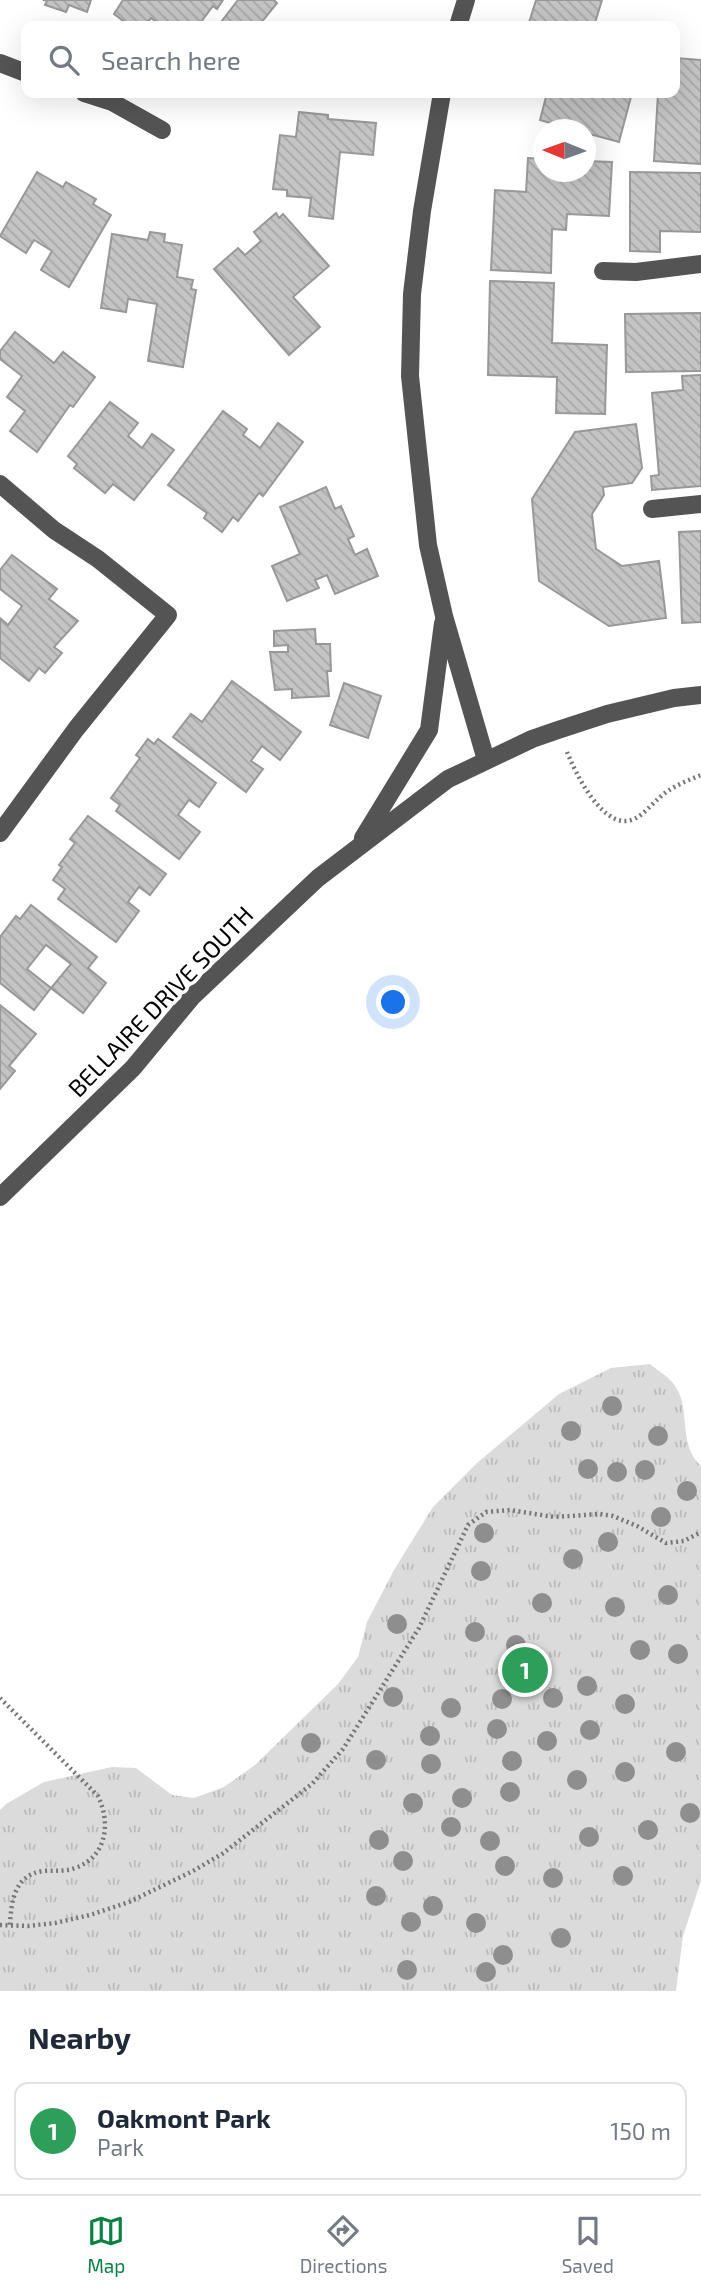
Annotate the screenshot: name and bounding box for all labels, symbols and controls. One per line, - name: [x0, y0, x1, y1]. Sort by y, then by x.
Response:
- search box: [21, 21, 680, 98]
- icon: search: [45, 41, 83, 79]
- text: Search here: [101, 44, 241, 75]
- north arrow: [533, 119, 596, 182]
- street label: BELLAIRE DRIVE SOUTH: [61, 900, 259, 1102]
- your location: [376, 985, 410, 1019]
- pin: 1: [502, 1644, 548, 1696]
- text: Nearby: [28, 2019, 131, 2055]
- text: Oakmont Park: [97, 2102, 271, 2133]
- text: 1: [48, 2117, 58, 2145]
- text: 150 m: [610, 2117, 671, 2145]
- text: Park: [97, 2133, 144, 2161]
- tab: Map: [87, 2212, 125, 2277]
- tab: Directions: [300, 2212, 387, 2277]
- tab: Saved: [562, 2212, 614, 2277]

